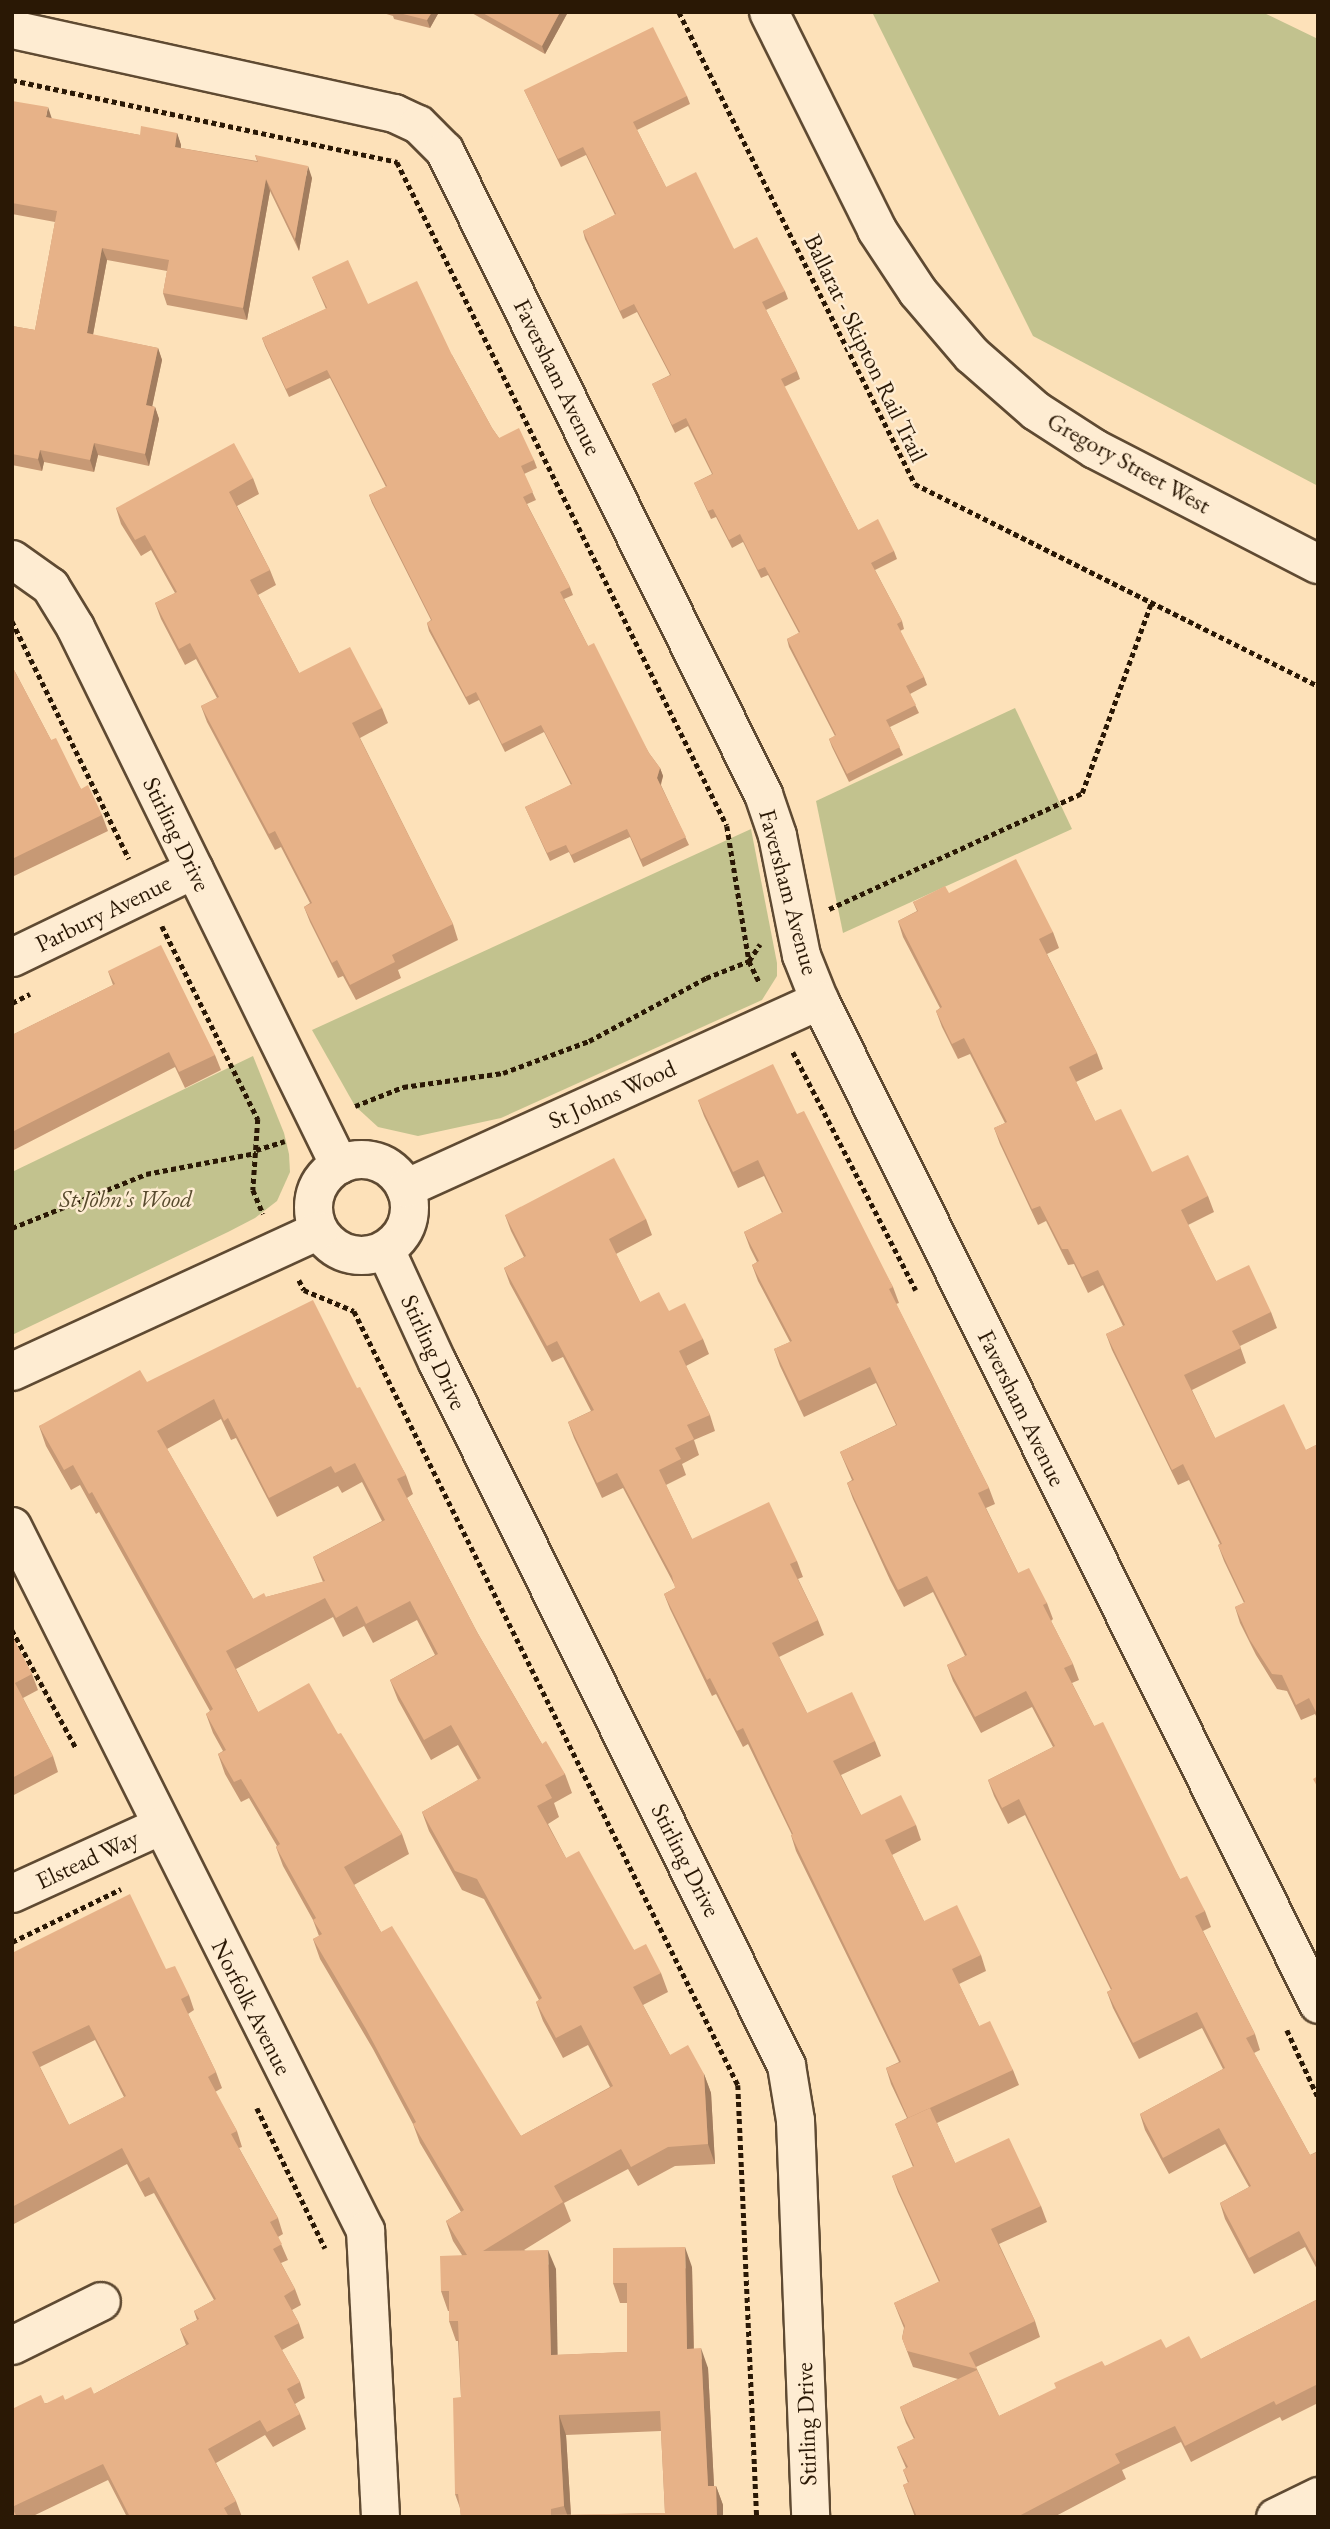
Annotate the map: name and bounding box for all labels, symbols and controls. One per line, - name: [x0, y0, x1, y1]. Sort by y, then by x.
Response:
- street label: Ballarat - Skipton Rail Trail: [798, 229, 934, 467]
- street label: Faversham Avenue: [508, 294, 608, 460]
- street label: Gregory Street West: [1042, 406, 1216, 520]
- street label: Stirling Drive: [137, 772, 217, 896]
- street label: Faversham Avenue: [753, 806, 825, 978]
- street label: Parbury Avenue: [31, 868, 175, 958]
- street label: St Johns Wood: [544, 1053, 680, 1135]
- park label: St John's Wood: [60, 1185, 192, 1213]
- street label: Stirling Drive: [395, 1290, 473, 1414]
- street label: Faversham Avenue: [972, 1325, 1072, 1491]
- street label: Stirling Drive: [645, 1798, 727, 1922]
- street label: Elstead Way: [31, 1823, 143, 1895]
- street label: Norfolk Avenue: [206, 1934, 298, 2080]
- street label: Stirling Drive: [789, 2362, 823, 2486]

